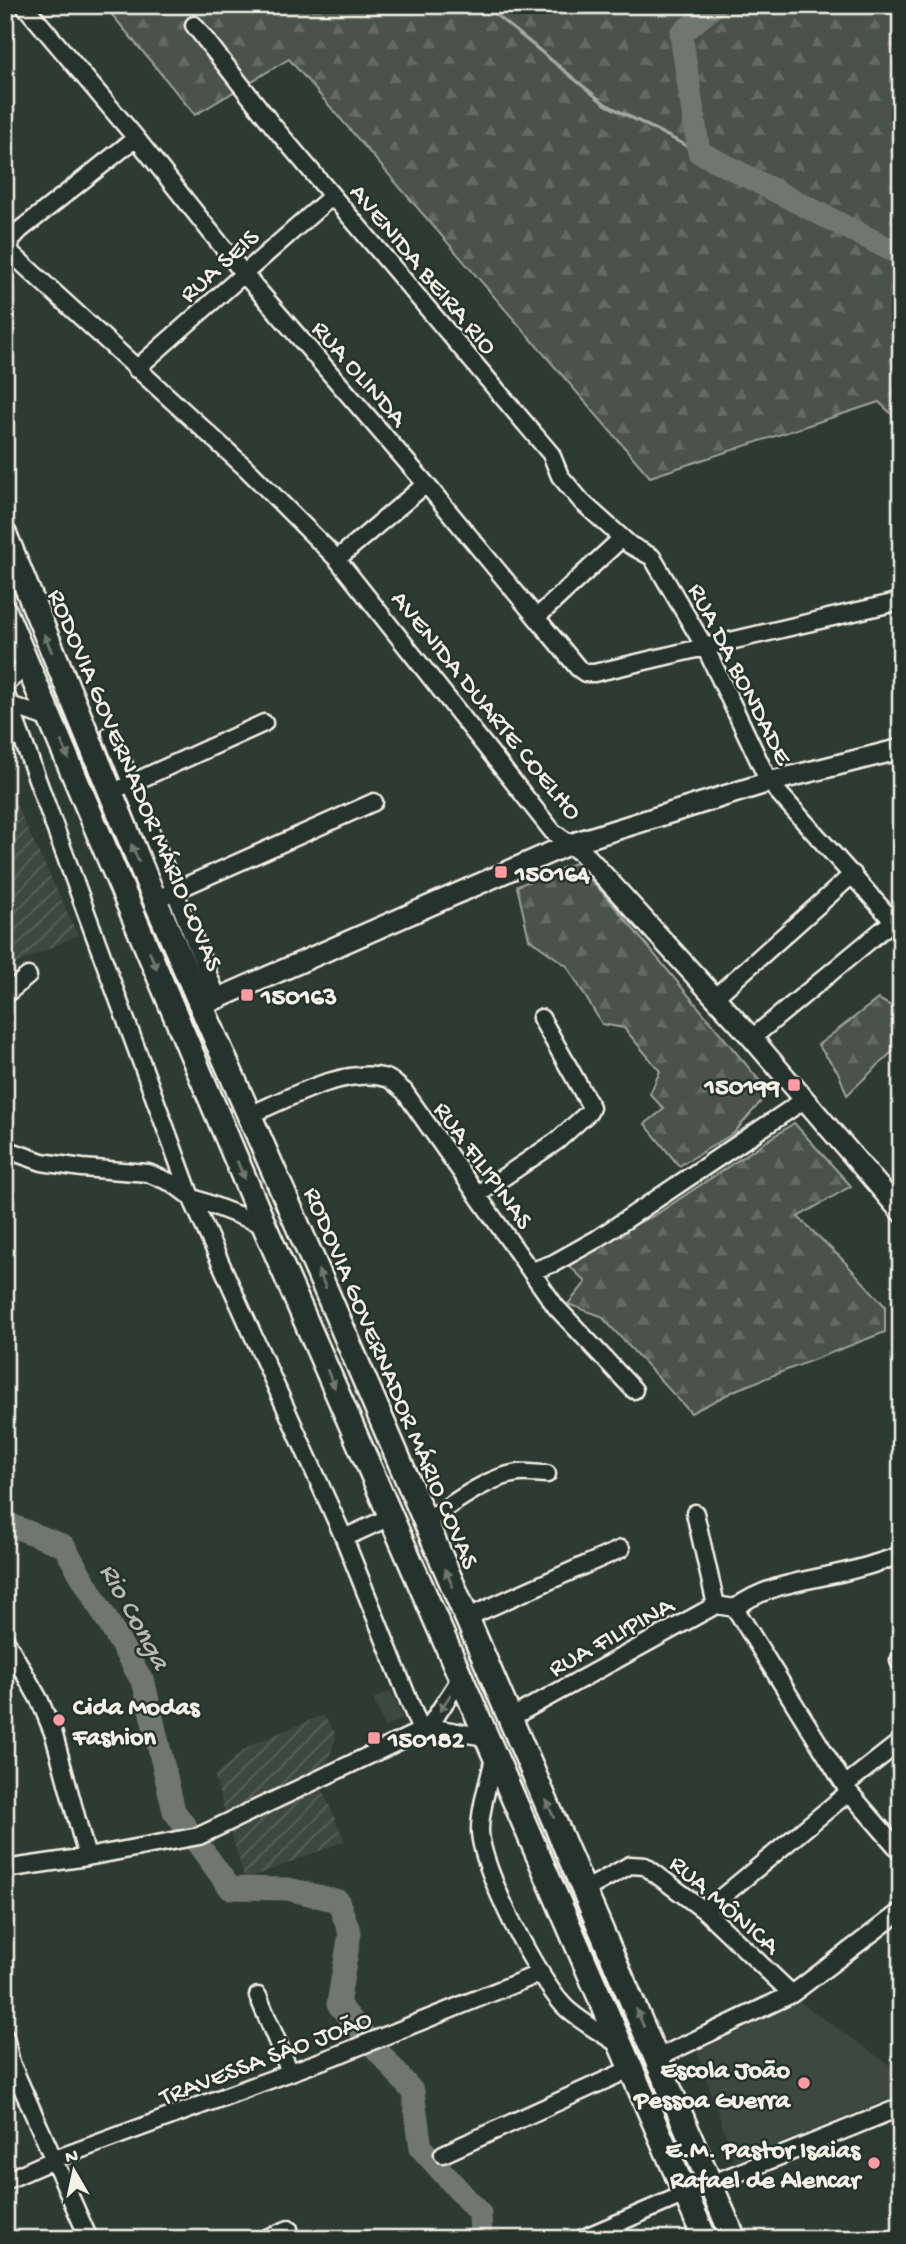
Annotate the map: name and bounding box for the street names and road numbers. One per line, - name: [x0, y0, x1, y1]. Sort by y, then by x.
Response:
- street label: AVENIDA BEIRA RIO: [341, 179, 502, 363]
- street label: RUA SEIS: [175, 223, 268, 311]
- street label: RUA OLINDA: [303, 315, 413, 436]
- street label: RUA DA BONDADE: [679, 579, 798, 772]
- street label: RODOVIA GOVERNADOR MÁRIO COVAS: [38, 585, 228, 977]
- street label: AVENIDA DUARTE COELHO: [382, 586, 587, 828]
- street label: RUA FILIPINAS: [425, 1097, 539, 1237]
- street label: RODOVIA GOVERNADOR MÁRIO COVAS: [294, 1183, 484, 1575]
- street label: RUA FILIPINA: [544, 1591, 682, 1686]
- street label: RUA MÔNICA: [661, 1850, 786, 1964]
- street label: TRAVESSA SÃO JOÃO: [154, 2005, 377, 2116]

